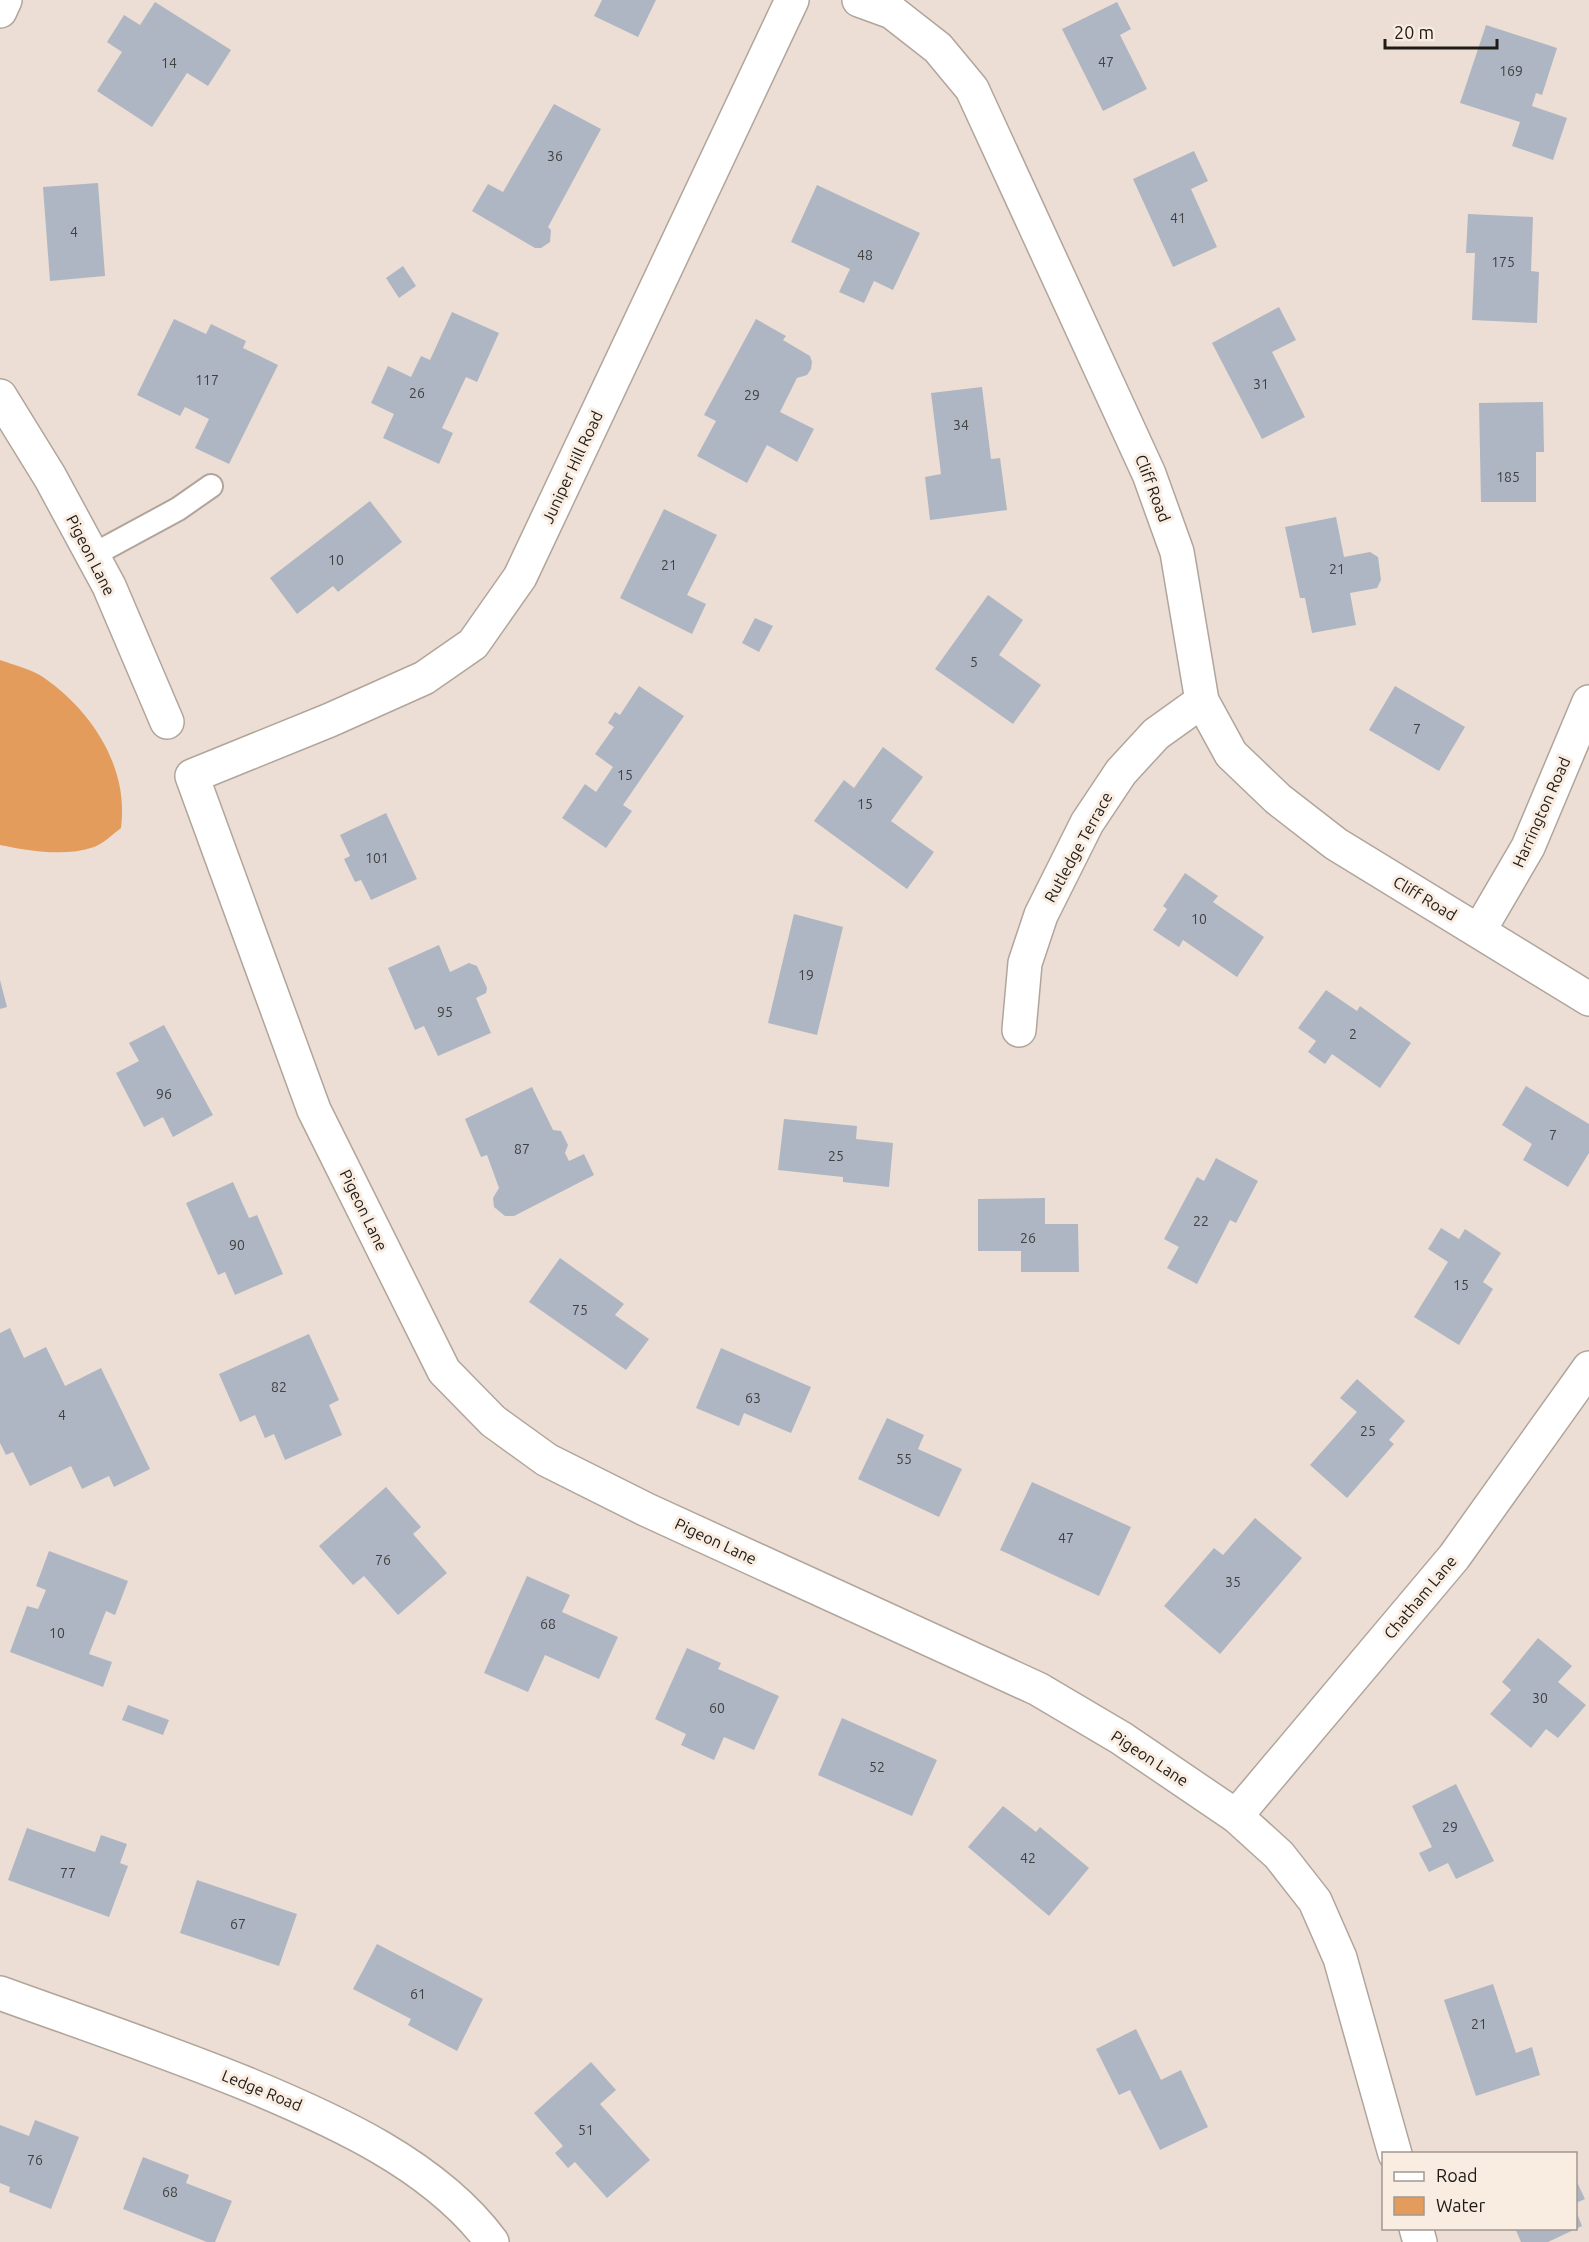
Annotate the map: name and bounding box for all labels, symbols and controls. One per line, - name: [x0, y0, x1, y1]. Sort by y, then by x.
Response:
- scale bar: [1385, 12, 1498, 50]
- text: 20 m: [1394, 22, 1434, 42]
- house number: 47: [1098, 54, 1114, 70]
- house number: 14: [161, 55, 177, 71]
- house number: 169: [1499, 63, 1523, 79]
- house number: 36: [547, 148, 563, 164]
- house number: 41: [1170, 210, 1186, 226]
- house number: 4: [70, 224, 78, 240]
- house number: 48: [857, 247, 873, 263]
- house number: 175: [1491, 254, 1515, 270]
- house number: 117: [195, 372, 219, 388]
- house number: 31: [1253, 376, 1269, 392]
- house number: 26: [409, 385, 425, 401]
- house number: 29: [744, 387, 760, 403]
- street label: Juniper Hill Road: [538, 408, 606, 526]
- house number: 34: [953, 417, 969, 433]
- street label: Cliff Road: [1132, 452, 1174, 524]
- house number: 185: [1496, 469, 1520, 485]
- street label: Pigeon Lane: [63, 512, 119, 598]
- house number: 10: [328, 552, 344, 568]
- house number: 21: [661, 557, 677, 573]
- house number: 21: [1329, 561, 1345, 577]
- house number: 5: [970, 654, 978, 670]
- house number: 7: [1413, 721, 1421, 737]
- street label: Harrington Road: [1509, 754, 1573, 870]
- house number: 15: [617, 767, 633, 783]
- street label: Rutledge Terrace: [1040, 789, 1116, 905]
- house number: 15: [857, 796, 873, 812]
- house number: 101: [365, 850, 389, 866]
- street label: Cliff Road: [1390, 872, 1460, 924]
- house number: 10: [1191, 911, 1207, 927]
- house number: 19: [798, 967, 814, 983]
- house number: 95: [437, 1004, 453, 1020]
- house number: 2: [1349, 1026, 1357, 1042]
- house number: 96: [156, 1086, 172, 1102]
- house number: 7: [1549, 1127, 1557, 1143]
- house number: 87: [514, 1141, 530, 1157]
- house number: 25: [828, 1148, 844, 1164]
- street label: Pigeon Lane: [337, 1167, 391, 1253]
- house number: 22: [1193, 1213, 1209, 1229]
- house number: 26: [1020, 1230, 1036, 1246]
- house number: 90: [229, 1237, 245, 1253]
- house number: 15: [1453, 1277, 1469, 1293]
- house number: 75: [572, 1302, 588, 1318]
- house number: 82: [271, 1379, 287, 1395]
- house number: 63: [745, 1390, 761, 1406]
- house number: 4: [58, 1407, 66, 1423]
- house number: 25: [1360, 1423, 1376, 1439]
- house number: 55: [896, 1451, 912, 1467]
- street label: Pigeon Lane: [672, 1514, 760, 1568]
- house number: 47: [1058, 1530, 1074, 1546]
- house number: 76: [375, 1552, 391, 1568]
- street label: Chatham Lane: [1380, 1552, 1460, 1642]
- house number: 35: [1225, 1574, 1241, 1590]
- house number: 68: [540, 1616, 556, 1632]
- house number: 10: [49, 1625, 65, 1641]
- house number: 30: [1532, 1690, 1548, 1706]
- house number: 60: [709, 1700, 725, 1716]
- street label: Pigeon Lane: [1108, 1726, 1192, 1790]
- house number: 52: [869, 1759, 885, 1775]
- house number: 29: [1442, 1819, 1458, 1835]
- house number: 42: [1020, 1850, 1036, 1866]
- house number: 77: [60, 1865, 76, 1881]
- house number: 67: [230, 1916, 246, 1932]
- house number: 61: [410, 1986, 426, 2002]
- house number: 21: [1471, 2016, 1487, 2032]
- street label: Ledge Road: [219, 2066, 305, 2114]
- house number: 51: [578, 2122, 594, 2138]
- house number: 76: [27, 2152, 43, 2168]
- legend: [1382, 2152, 1577, 2230]
- text: Road: [1436, 2165, 1478, 2185]
- house number: 68: [162, 2184, 178, 2200]
- text: Water: [1436, 2195, 1486, 2215]

